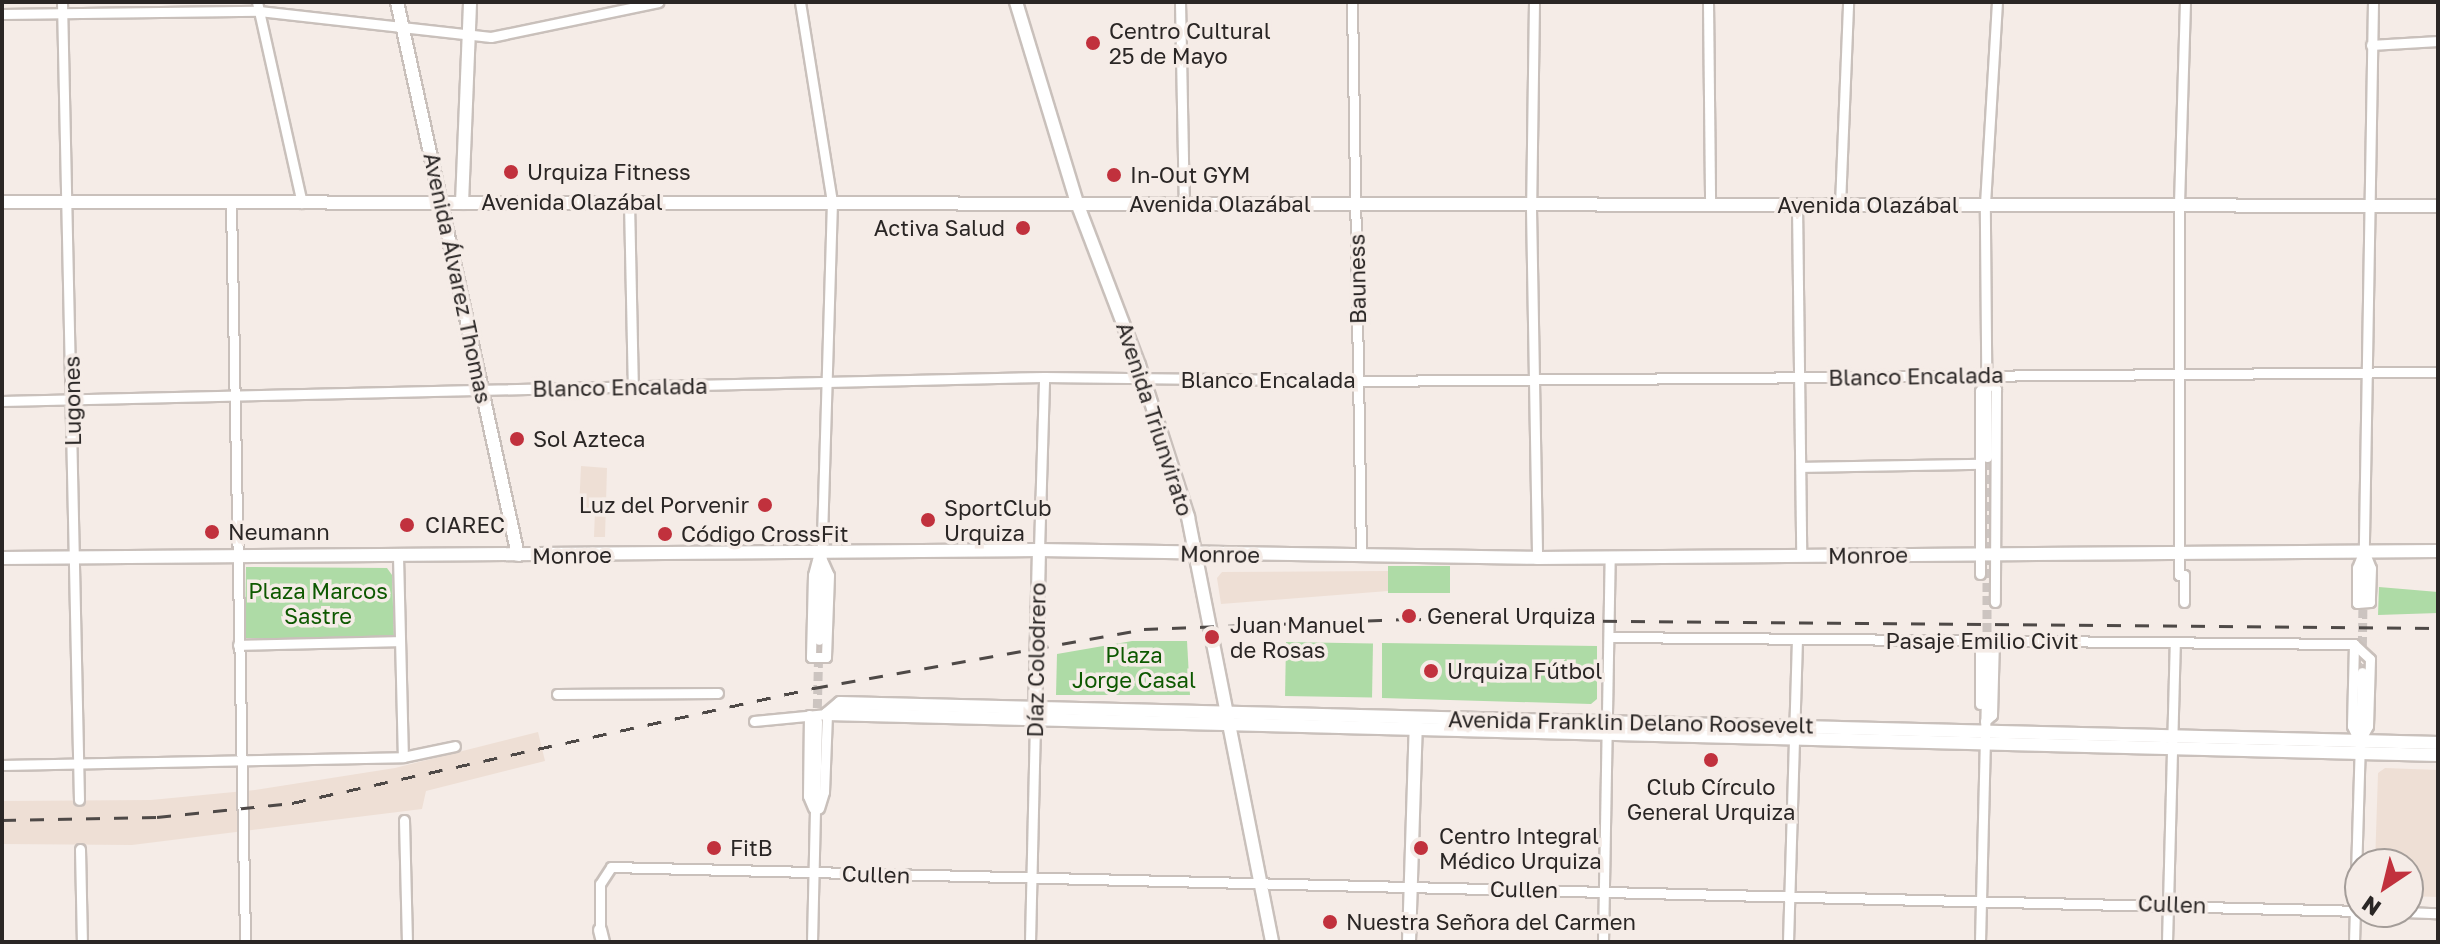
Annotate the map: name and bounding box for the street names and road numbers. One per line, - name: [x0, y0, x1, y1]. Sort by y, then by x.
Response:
- street label: Avenida Álvarez Thomas: [419, 150, 497, 406]
- street label: Avenida Olazábal: [481, 189, 663, 215]
- street label: Avenida Olazábal: [1129, 191, 1311, 217]
- street label: Avenida Olazábal: [1777, 192, 1959, 218]
- street label: Bauness: [1343, 234, 1371, 324]
- street label: Avenida Triunvirato: [1111, 319, 1199, 519]
- street label: Lugones: [58, 356, 86, 446]
- street label: Blanco Encalada: [1828, 361, 2004, 391]
- street label: Blanco Encalada: [1180, 367, 1356, 393]
- street label: Blanco Encalada: [532, 372, 708, 402]
- street label: Monroe: [1180, 540, 1260, 568]
- street label: Monroe: [532, 541, 612, 569]
- street label: Monroe: [1828, 541, 1908, 569]
- street label: Díaz Colodrero: [1021, 582, 1051, 738]
- street label: Pasaje Emilio Civit: [1885, 628, 2079, 654]
- street label: Avenida Franklin Delano Roosevelt: [1448, 706, 1814, 738]
- street label: Cullen: [841, 860, 911, 888]
- street label: Cullen: [1490, 875, 1558, 903]
- street label: Cullen: [2137, 890, 2207, 918]

